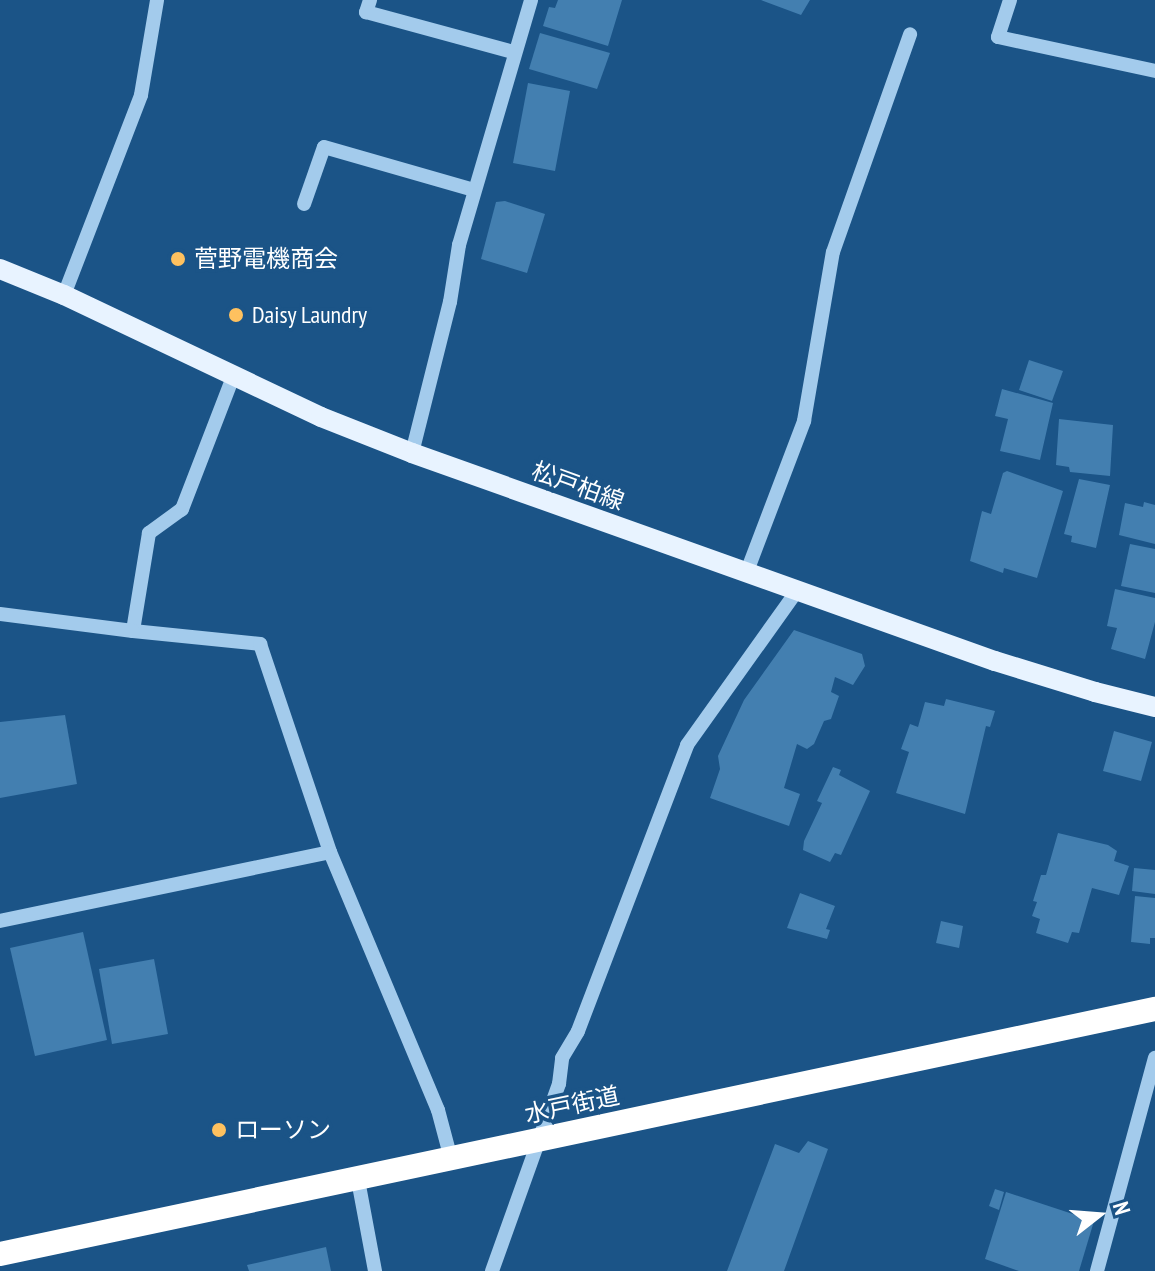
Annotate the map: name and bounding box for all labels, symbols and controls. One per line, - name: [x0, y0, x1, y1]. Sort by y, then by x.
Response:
- place label: 菅野電機商会: [194, 245, 338, 273]
- marker: 菅野電機商会: [169, 250, 187, 268]
- place label: Daisy Laundry: [252, 301, 368, 329]
- marker: Daisy Laundry: [227, 306, 245, 324]
- street label: 松戸柏線: [528, 456, 628, 516]
- street label: 水戸街道: [522, 1081, 622, 1129]
- place label: ローソン: [235, 1116, 331, 1144]
- marker: ローソン: [210, 1121, 228, 1139]
- north arrow: [1059, 1175, 1139, 1255]
- text: N: [1107, 1198, 1137, 1218]

